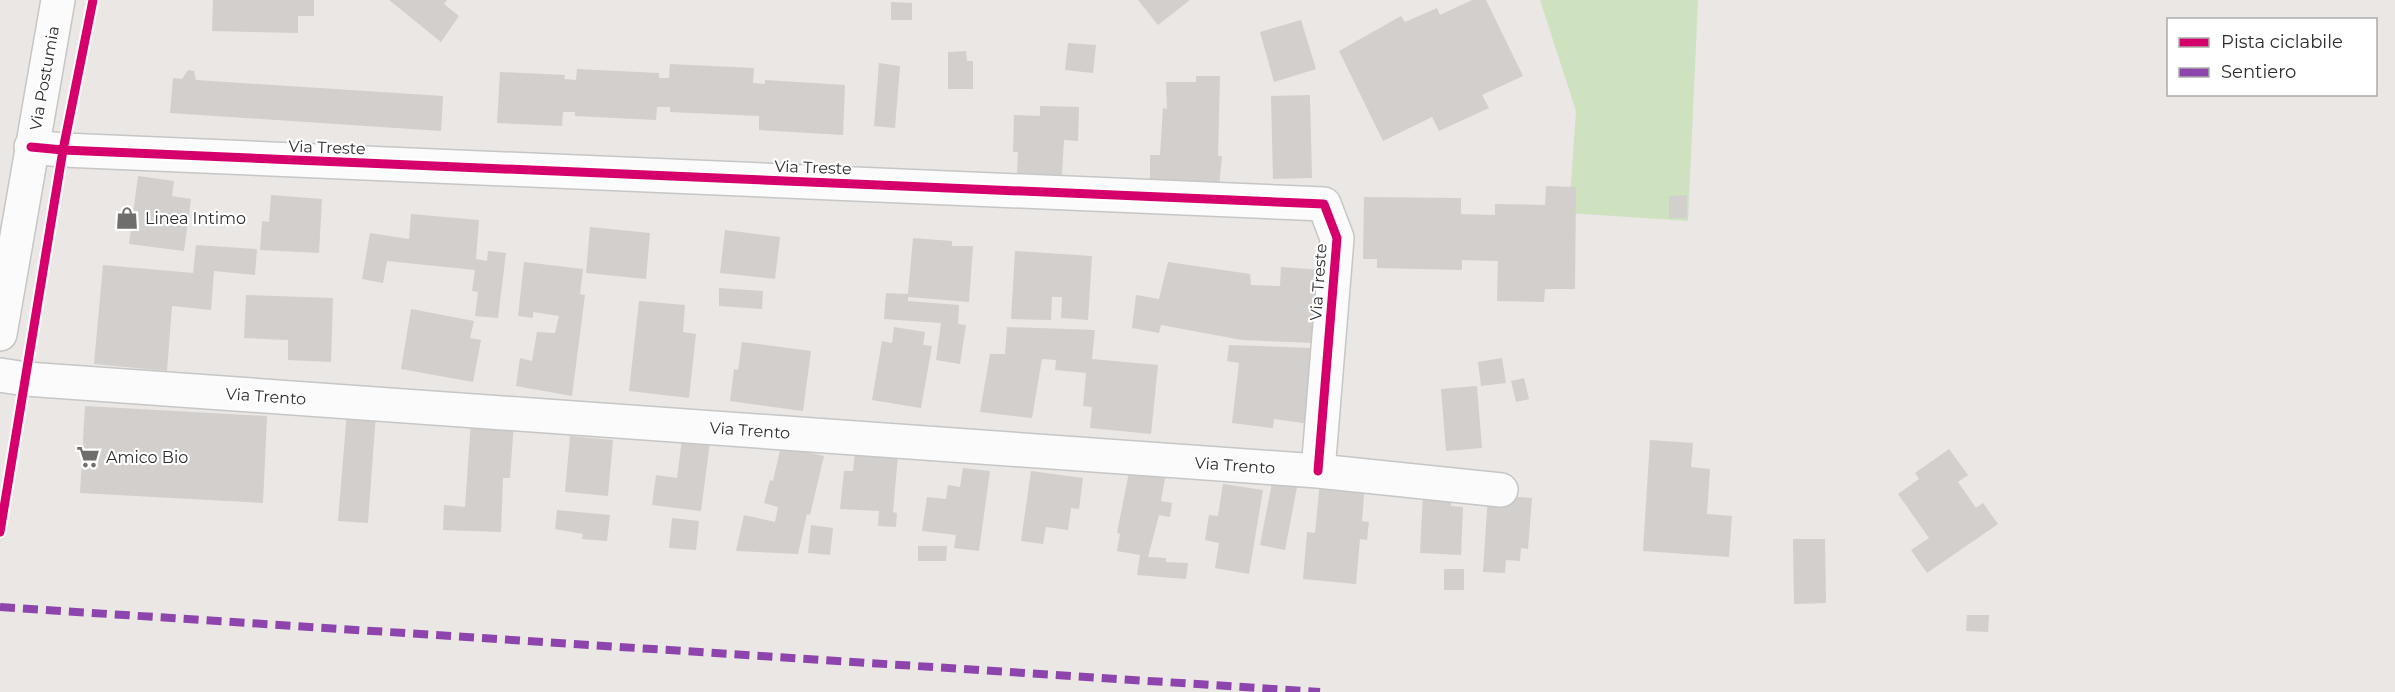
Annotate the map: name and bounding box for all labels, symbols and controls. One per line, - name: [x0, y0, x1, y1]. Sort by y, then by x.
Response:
- legend: [2167, 18, 2377, 96]
- street label: Via Postumia: [26, 24, 63, 132]
- text: Pista ciclabile: [2221, 31, 2343, 53]
- text: Sentiero: [2221, 61, 2296, 83]
- street label: Via Treste: [288, 137, 366, 158]
- street label: Via Treste: [774, 157, 852, 178]
- shop icon: Linea Intimo: [114, 205, 140, 231]
- place label: Linea Intimo: [145, 209, 246, 228]
- street label: Via Treste: [1306, 243, 1331, 321]
- street label: Via Trento: [225, 384, 307, 409]
- street label: Via Trento: [709, 418, 791, 443]
- supermarket icon: Amico Bio: [75, 444, 101, 470]
- place label: Amico Bio: [106, 448, 188, 467]
- street label: Via Trento: [1194, 453, 1276, 478]

